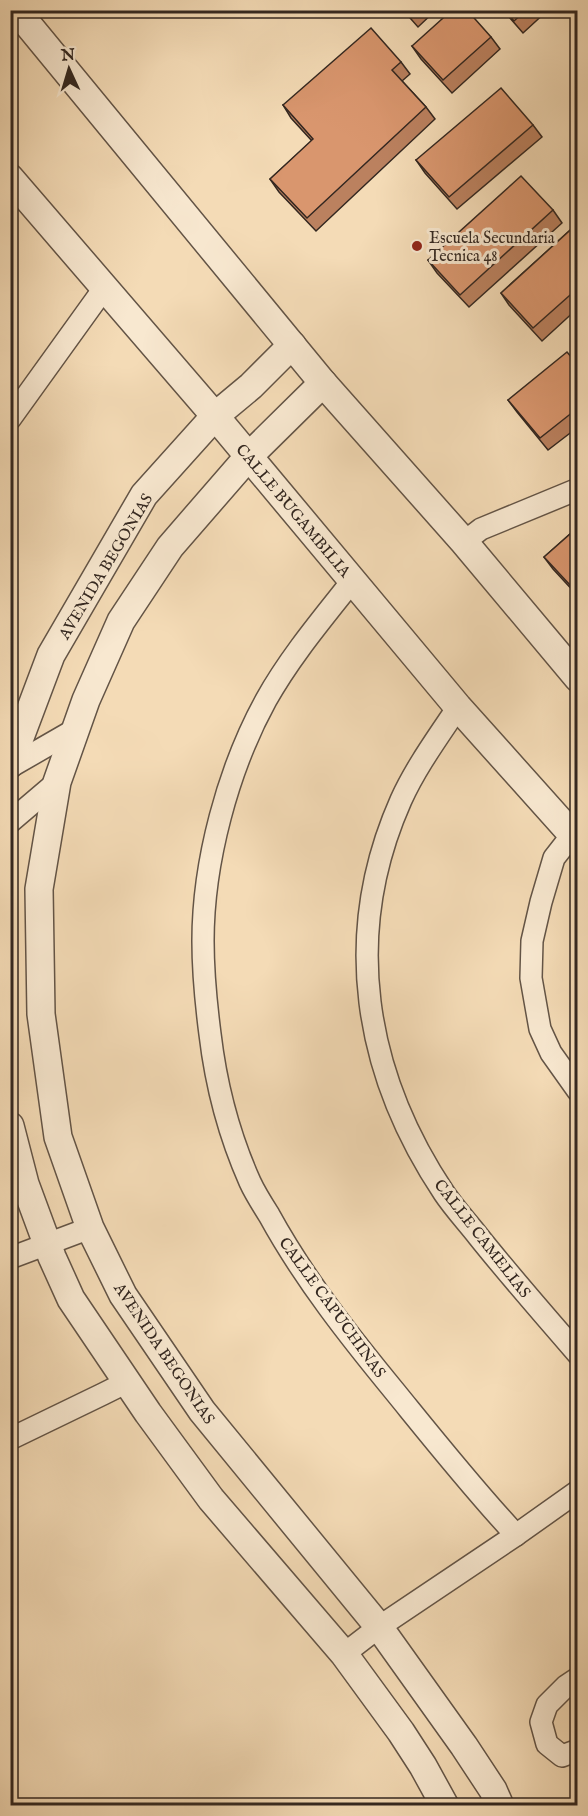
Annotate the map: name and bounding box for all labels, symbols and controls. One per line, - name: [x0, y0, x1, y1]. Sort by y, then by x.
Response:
- north arrow: [39, 39, 99, 99]
- text: N: [59, 46, 76, 67]
- place label: Escuela Secundaria Tecnica 48: [429, 229, 555, 267]
- marker: Escuela Secundaria Tecnica 48: [410, 239, 424, 253]
- street label: CALLE BUGAMBILIA: [231, 440, 355, 583]
- street label: AVENIDA BEGONIAS: [55, 491, 158, 644]
- street label: CALLE CAMELIAS: [429, 1176, 534, 1303]
- street label: CALLE CAPUCHINAS: [274, 1234, 389, 1382]
- street label: AVENIDA BEGONIAS: [108, 1279, 218, 1429]

